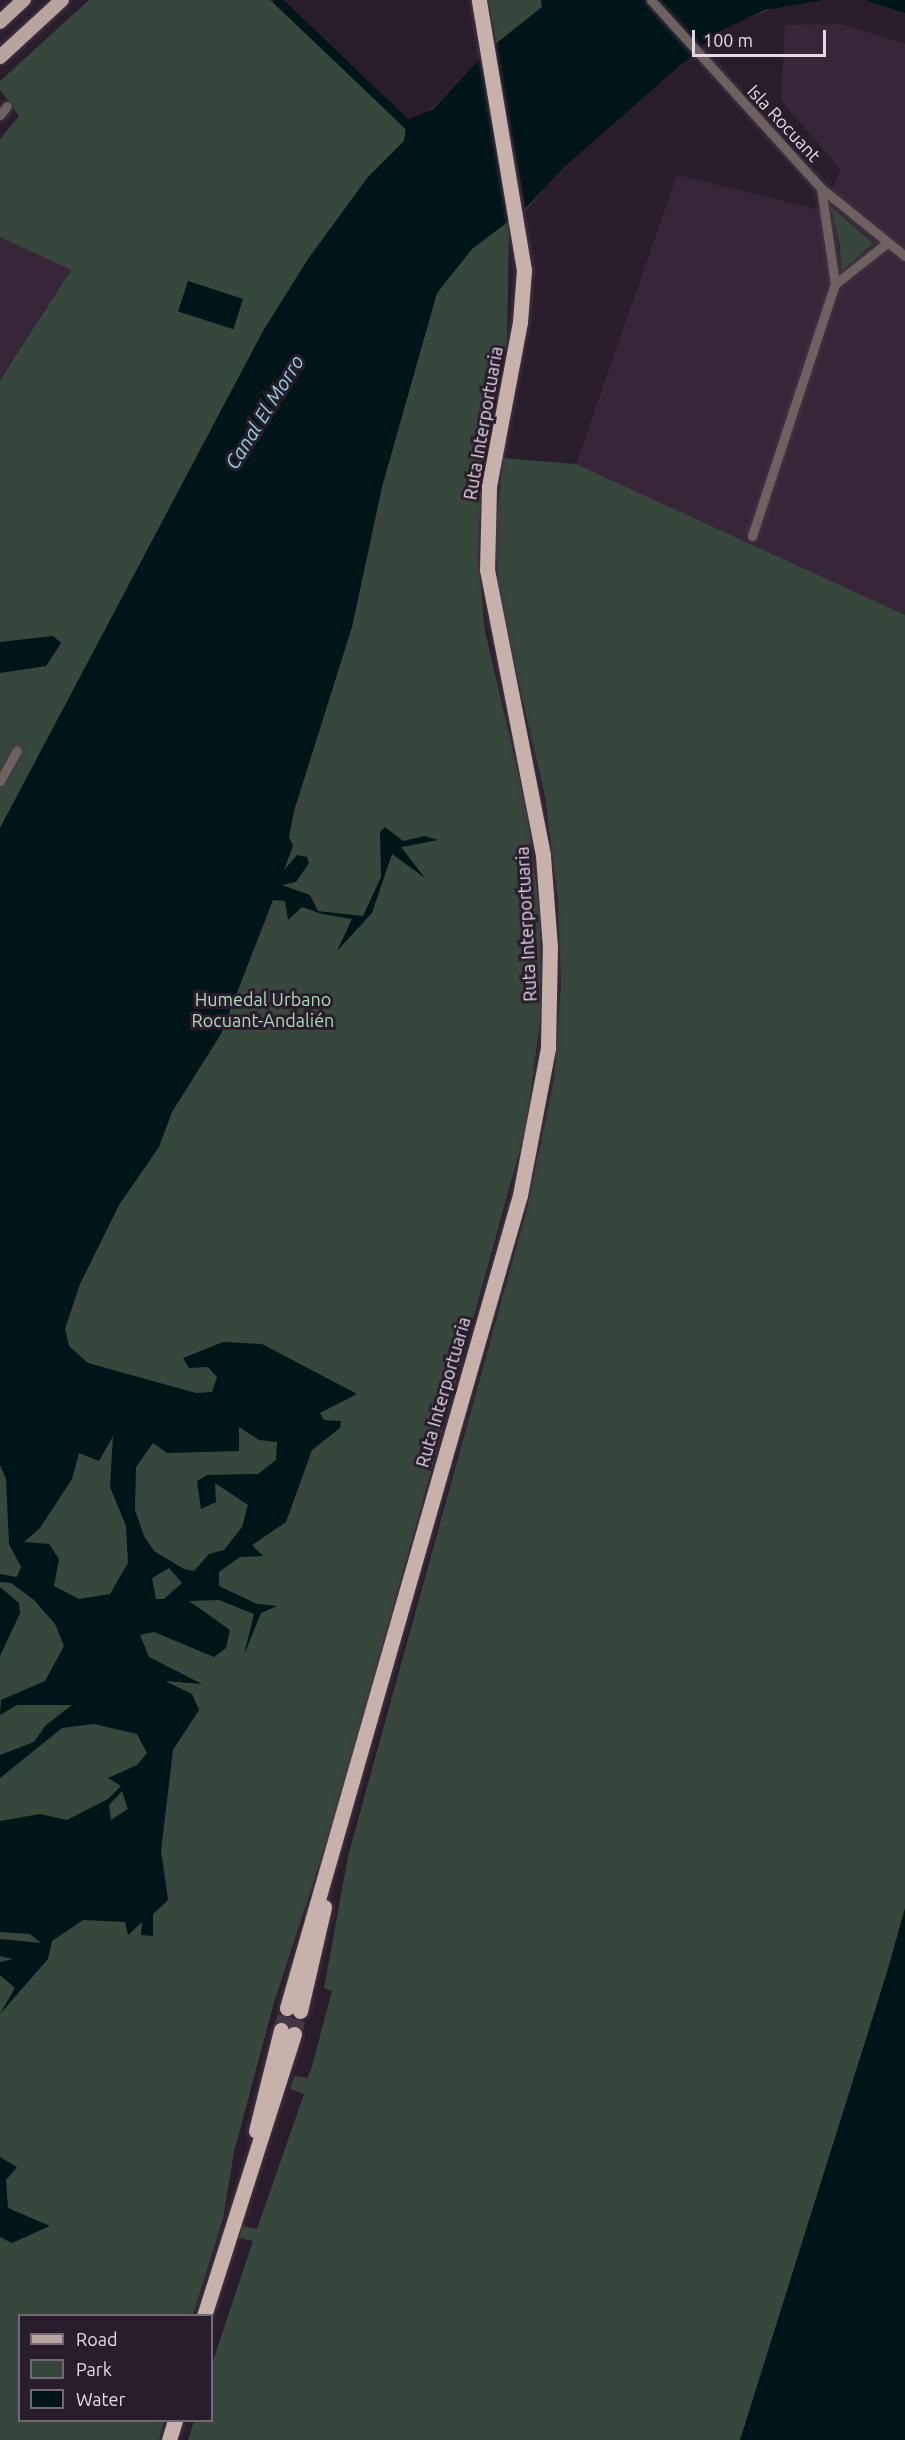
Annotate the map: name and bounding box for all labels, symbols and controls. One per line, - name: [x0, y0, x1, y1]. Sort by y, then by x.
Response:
- scale bar: [695, 18, 828, 56]
- text: 100 m: [703, 30, 753, 50]
- street label: Isla Rocuant: [743, 80, 825, 166]
- street label: Ruta Interportuaria: [459, 345, 507, 501]
- water label: Canal El Morro: [219, 351, 309, 473]
- street label: Ruta Interportuaria: [511, 846, 541, 1002]
- park label: Humedal Urbano Rocuant-Andalién: [192, 989, 334, 1032]
- street label: Ruta Interportuaria: [411, 1314, 475, 1470]
- legend: [18, 2314, 213, 2422]
- text: Road: [76, 2329, 118, 2349]
- text: Park: [76, 2359, 112, 2379]
- text: Water: [76, 2389, 125, 2409]

